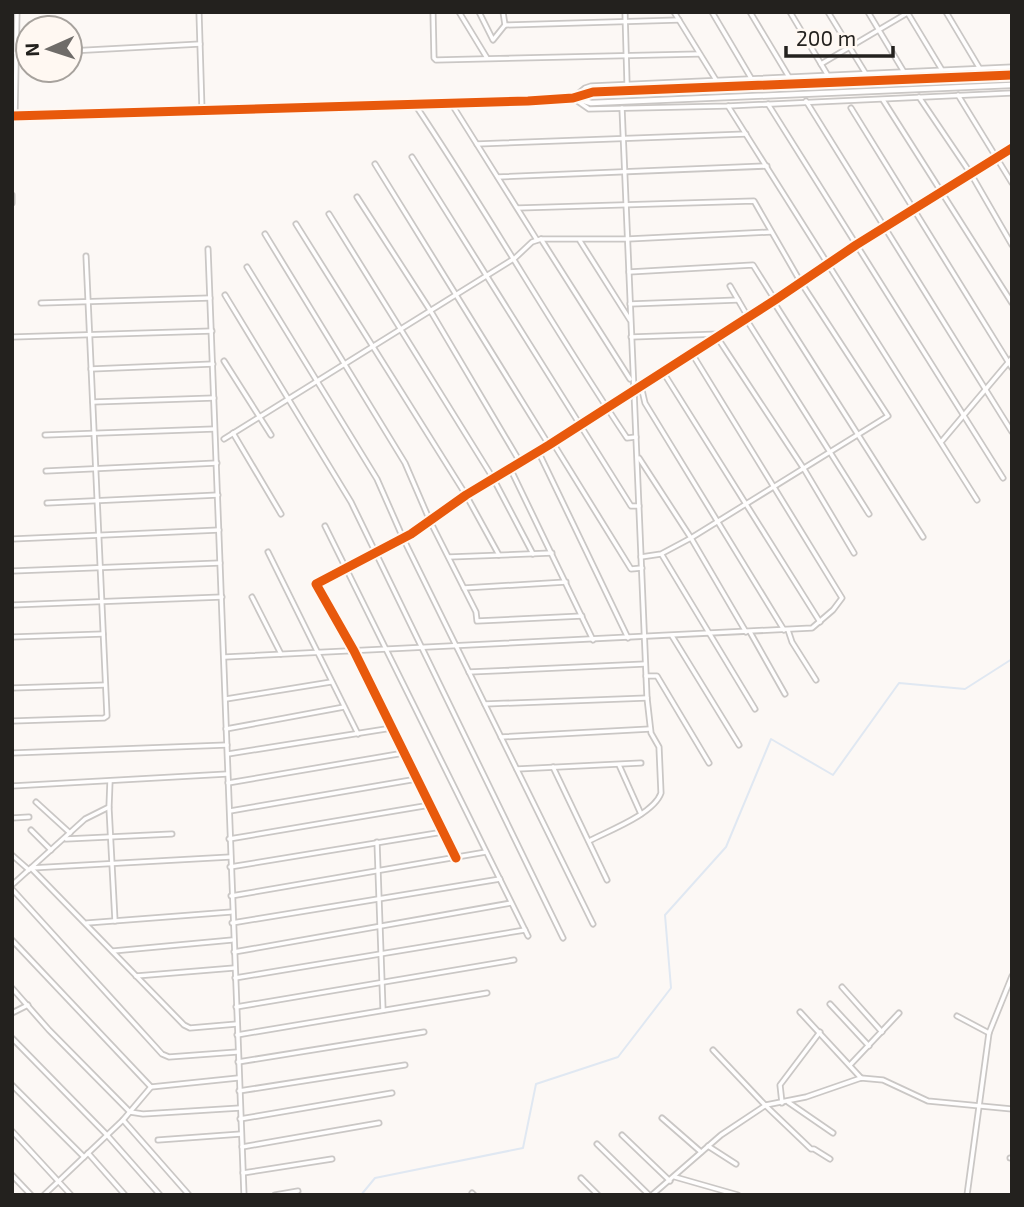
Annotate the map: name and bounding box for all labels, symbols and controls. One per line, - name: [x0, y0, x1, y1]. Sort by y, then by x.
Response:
- north arrow: [14, 14, 84, 84]
- scale bar: [786, 14, 893, 58]
- text: 200 m: [796, 25, 856, 50]
- text: N: [20, 42, 43, 57]

